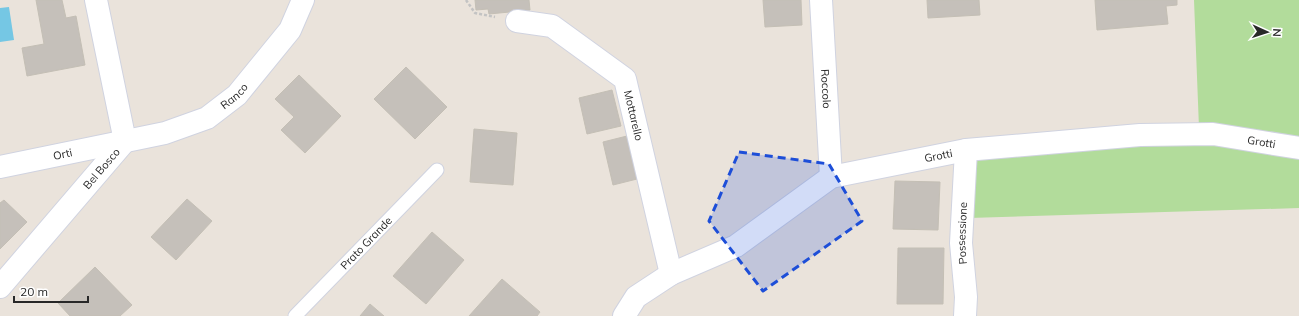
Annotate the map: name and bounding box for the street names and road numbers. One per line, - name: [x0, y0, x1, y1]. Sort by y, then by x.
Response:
- street label: Roccolo: [818, 69, 834, 109]
- street label: Ranco: [218, 80, 251, 112]
- street label: Mottarello: [621, 89, 646, 142]
- street label: Grotti: [1246, 133, 1277, 151]
- street label: Orti: [52, 145, 74, 163]
- street label: Bel Bosco: [80, 145, 123, 192]
- street label: Grotti: [923, 146, 954, 165]
- street label: Possessione: [954, 202, 970, 265]
- street label: Prato Grande: [337, 214, 395, 272]

